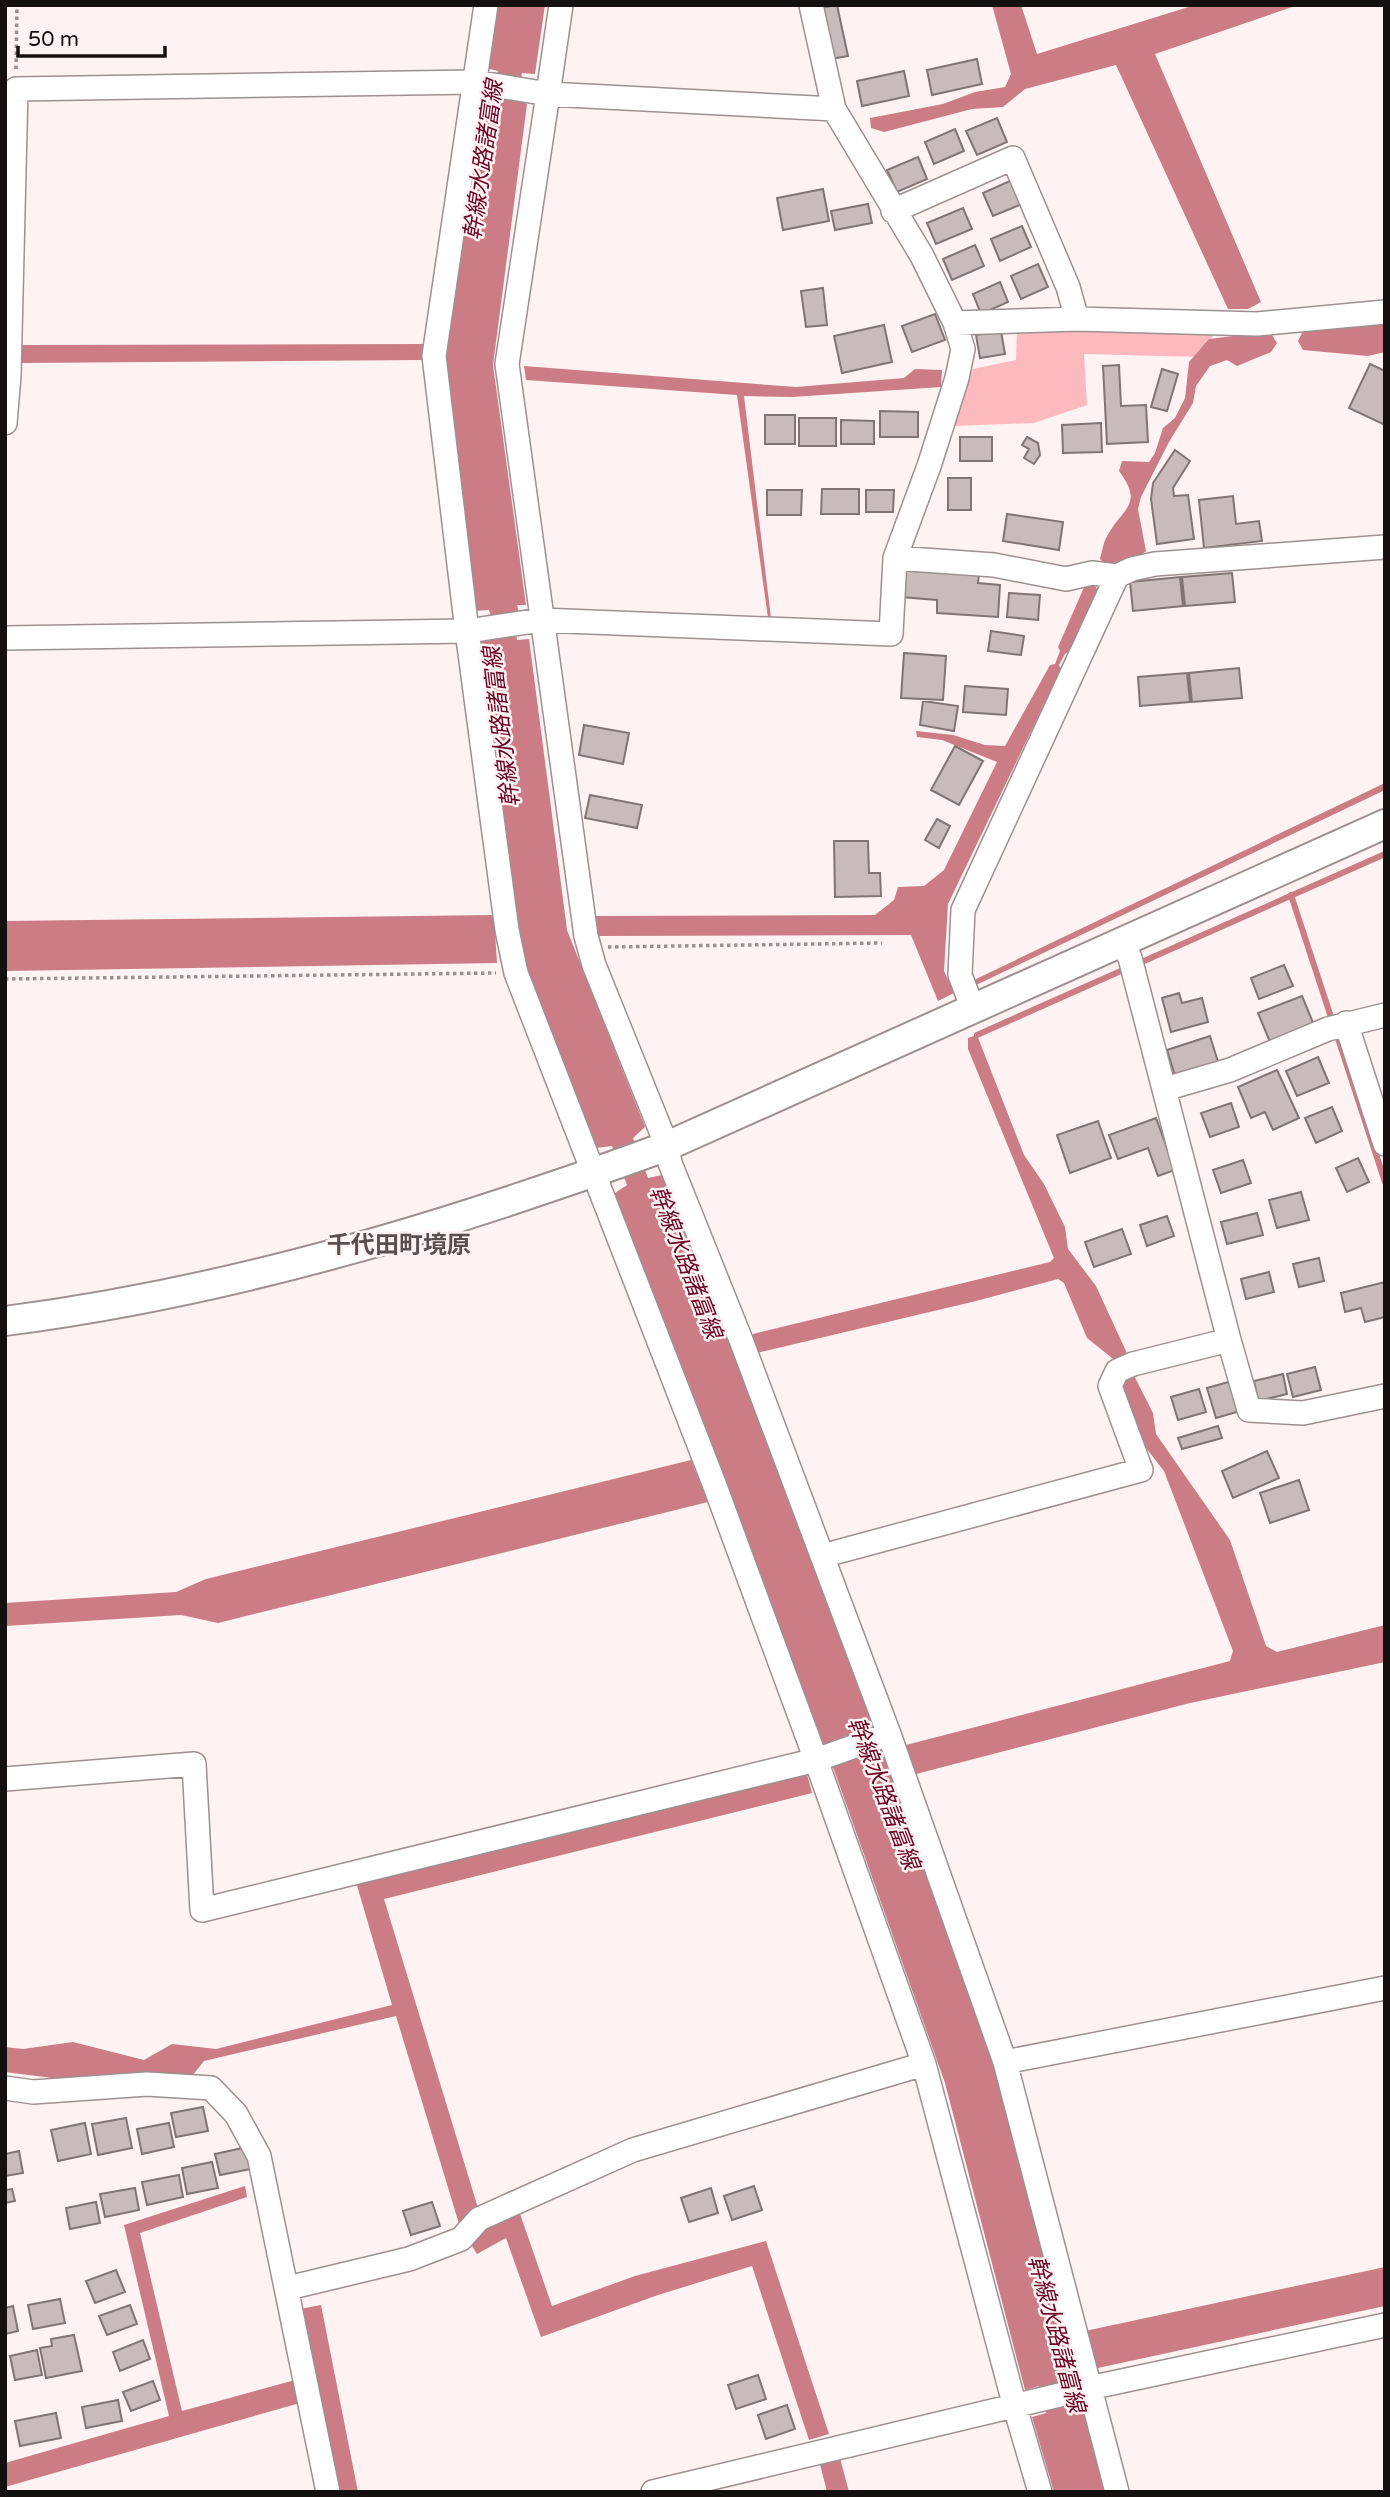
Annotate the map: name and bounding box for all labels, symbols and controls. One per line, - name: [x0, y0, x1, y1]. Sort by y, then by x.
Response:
- scale bar: [18, 14, 164, 58]
- text: 50 m: [28, 27, 79, 52]
- water label: 幹線水路諸富線: [459, 76, 509, 242]
- water label: 幹線水路諸富線: [478, 642, 526, 808]
- water label: 幹線水路諸富線: [643, 1182, 728, 1345]
- district label: 千代田町境原: [327, 1231, 471, 1260]
- water label: 幹線水路諸富線: [841, 1713, 926, 1876]
- water label: 幹線水路諸富線: [1022, 2253, 1091, 2419]

